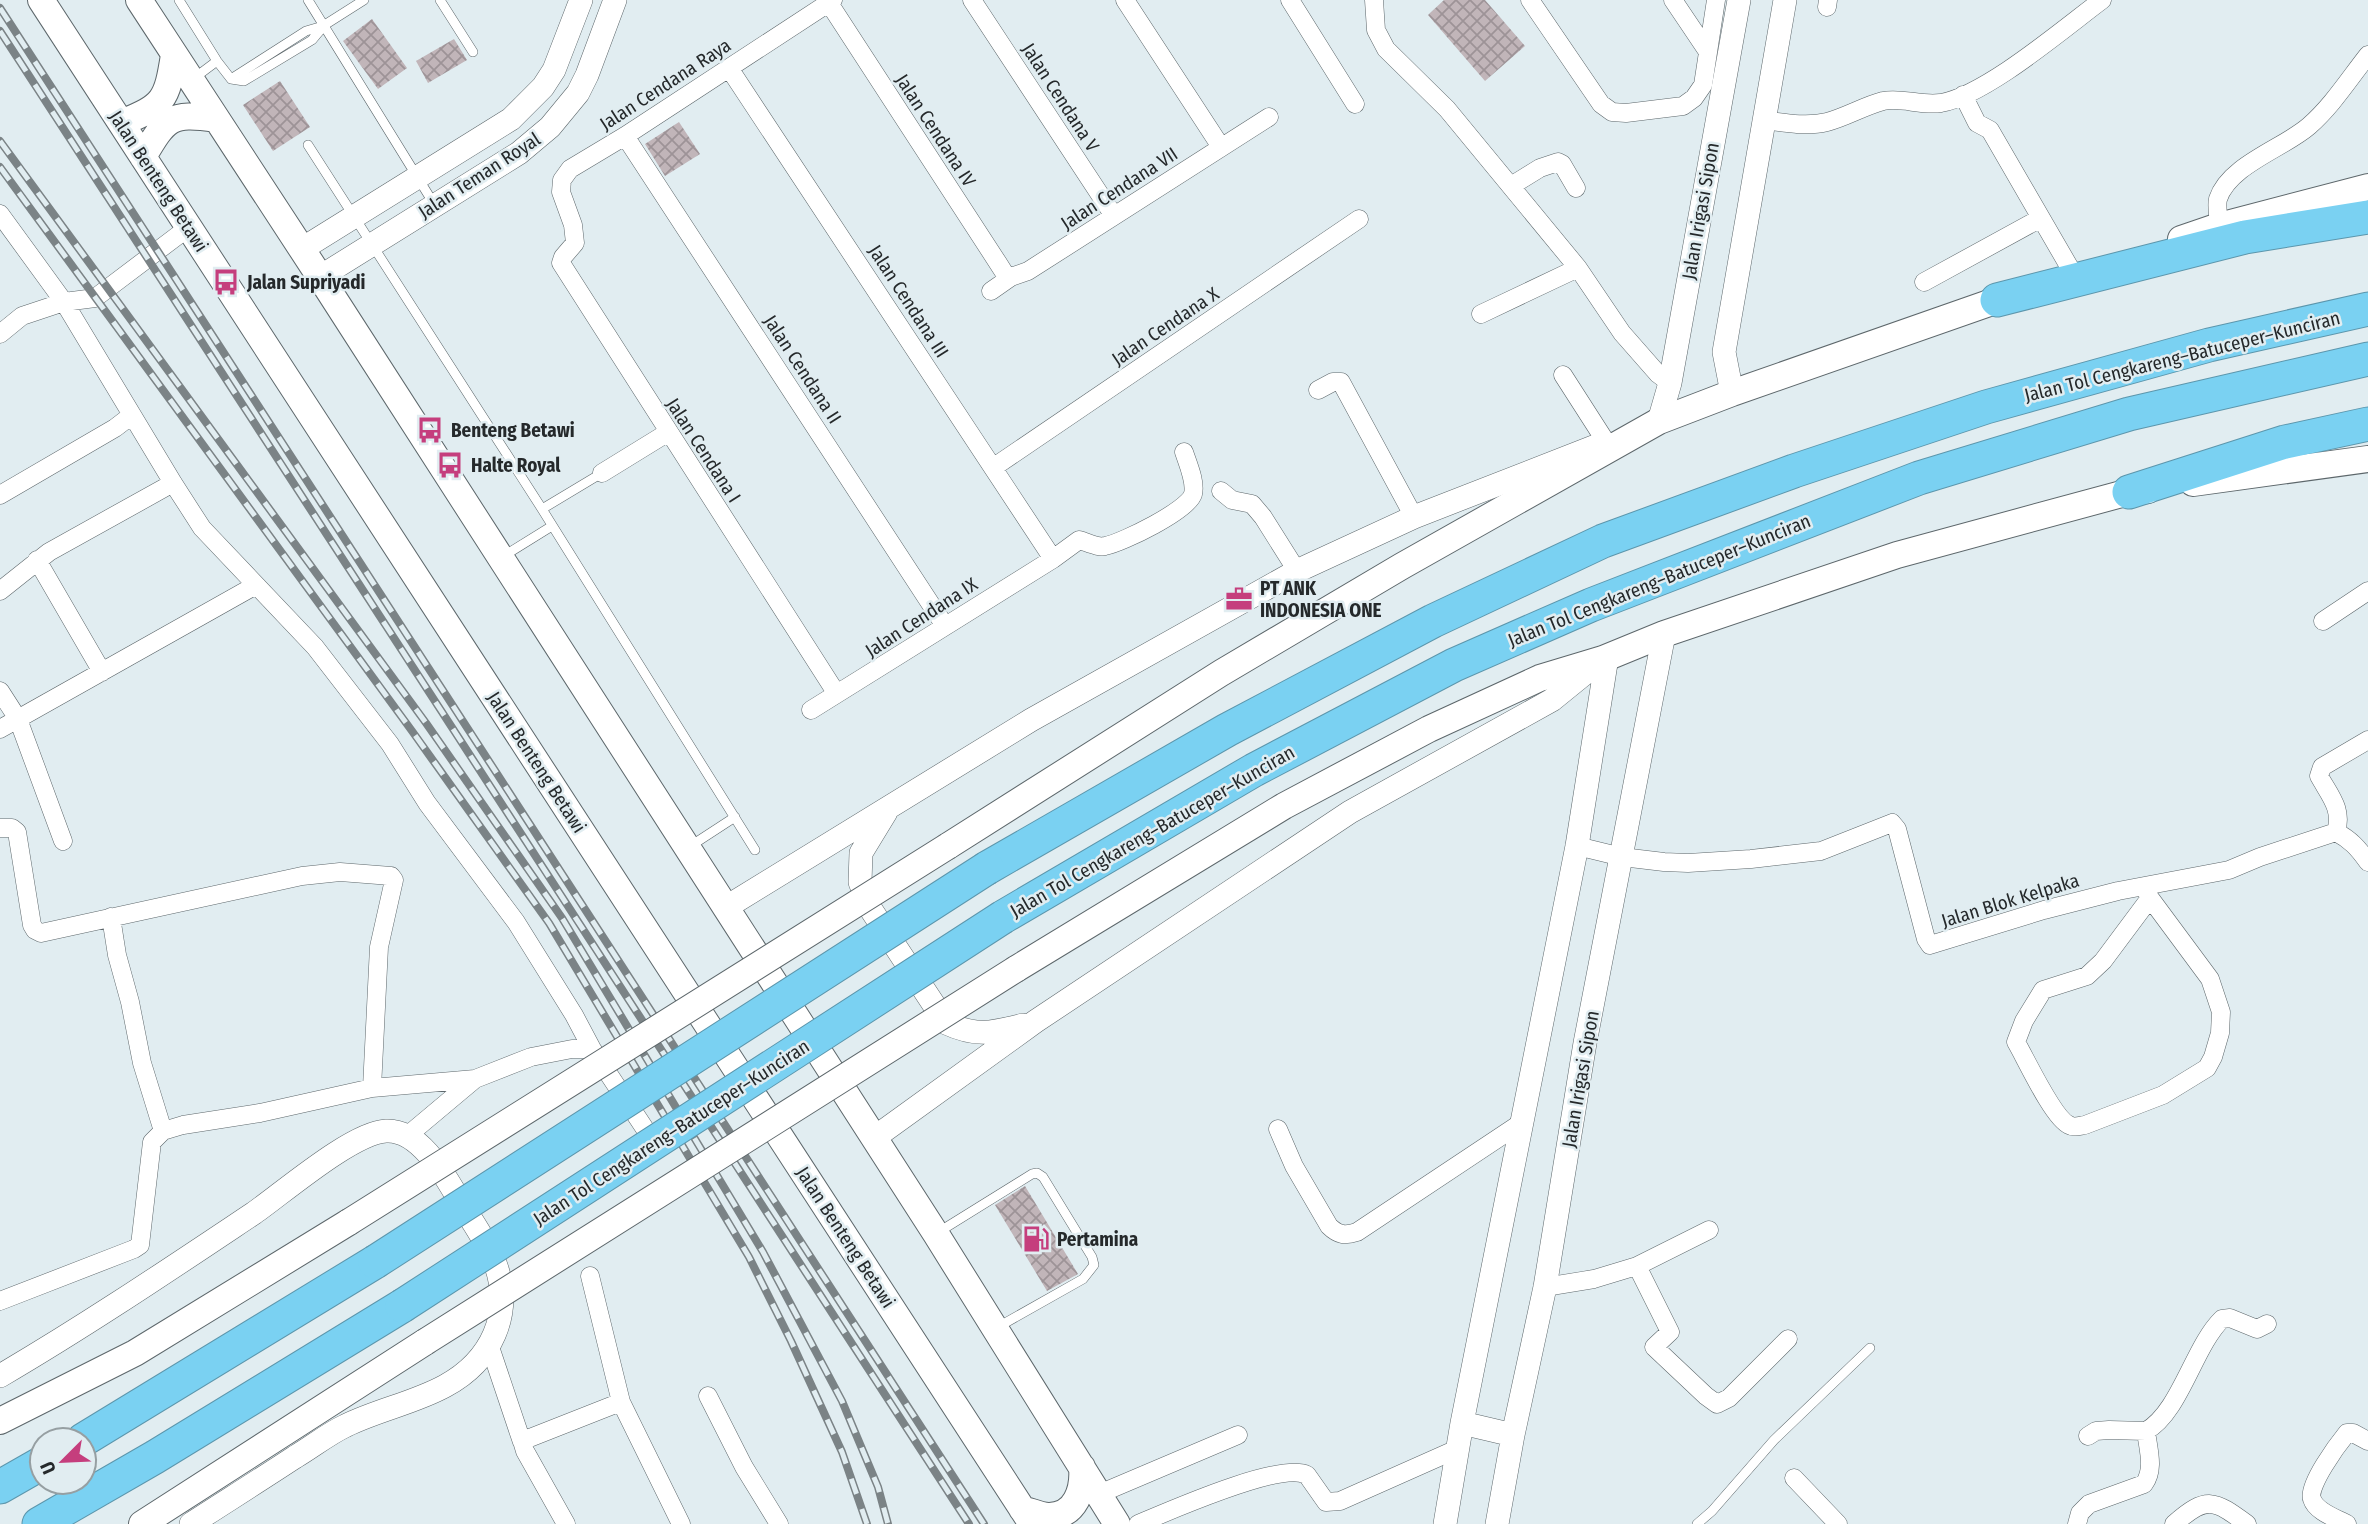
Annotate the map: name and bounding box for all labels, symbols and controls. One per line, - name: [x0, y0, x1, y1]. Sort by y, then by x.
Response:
- street label: Jalan Cendana Raya: [595, 33, 735, 135]
- street label: Jalan Cendana V: [1017, 39, 1104, 156]
- street label: Jalan Cendana IV: [891, 70, 981, 191]
- street label: Jalan Benteng Betawi: [104, 106, 213, 256]
- street label: Jalan Teman Royal: [414, 127, 545, 223]
- street label: Jalan Irigasi Sipon: [1677, 141, 1724, 281]
- street label: Jalan Cendana VII: [1057, 142, 1182, 235]
- street label: Jalan Cendana III: [864, 241, 954, 362]
- bus stop icon: Jalan Supriyadi: [211, 267, 241, 297]
- place label: Jalan Supriyadi: [246, 271, 366, 294]
- street label: Jalan Cendana X: [1107, 282, 1224, 371]
- street label: Jalan Tol Cengkareng–Batuceper–Kunciran: [2022, 306, 2342, 407]
- street label: Jalan Cendana II: [759, 311, 846, 428]
- street label: Jalan Cendana I: [661, 394, 746, 507]
- bus stop icon: Benteng Betawi: [415, 415, 445, 445]
- place label: Benteng Betawi: [451, 419, 575, 442]
- bus stop icon: Halte Royal: [435, 450, 465, 480]
- place label: Halte Royal: [471, 454, 561, 477]
- street label: Jalan Tol Cengkareng–Batuceper–Kunciran: [1504, 509, 1814, 652]
- street label: Jalan Cendana IX: [861, 572, 982, 662]
- place label: PT ANK INDONESIA ONE: [1260, 577, 1382, 622]
- office icon: PT ANK INDONESIA ONE: [1224, 584, 1254, 614]
- street label: Jalan Benteng Betawi: [482, 687, 591, 837]
- street label: Jalan Tol Cengkareng–Batuceper–Kunciran: [1006, 740, 1299, 923]
- street label: Jalan Blok Kelpaka: [1938, 869, 2082, 932]
- street label: Jalan Irigasi Sipon: [1557, 1009, 1604, 1149]
- street label: Jalan Tol Cengkareng–Batuceper–Kunciran: [529, 1034, 814, 1230]
- street label: Jalan Benteng Betawi: [791, 1162, 900, 1312]
- fuel station icon: Pertamina: [1021, 1224, 1051, 1254]
- place label: Pertamina: [1057, 1228, 1138, 1251]
- north arrow: [28, 1426, 98, 1496]
- text: U: [35, 1458, 61, 1477]

